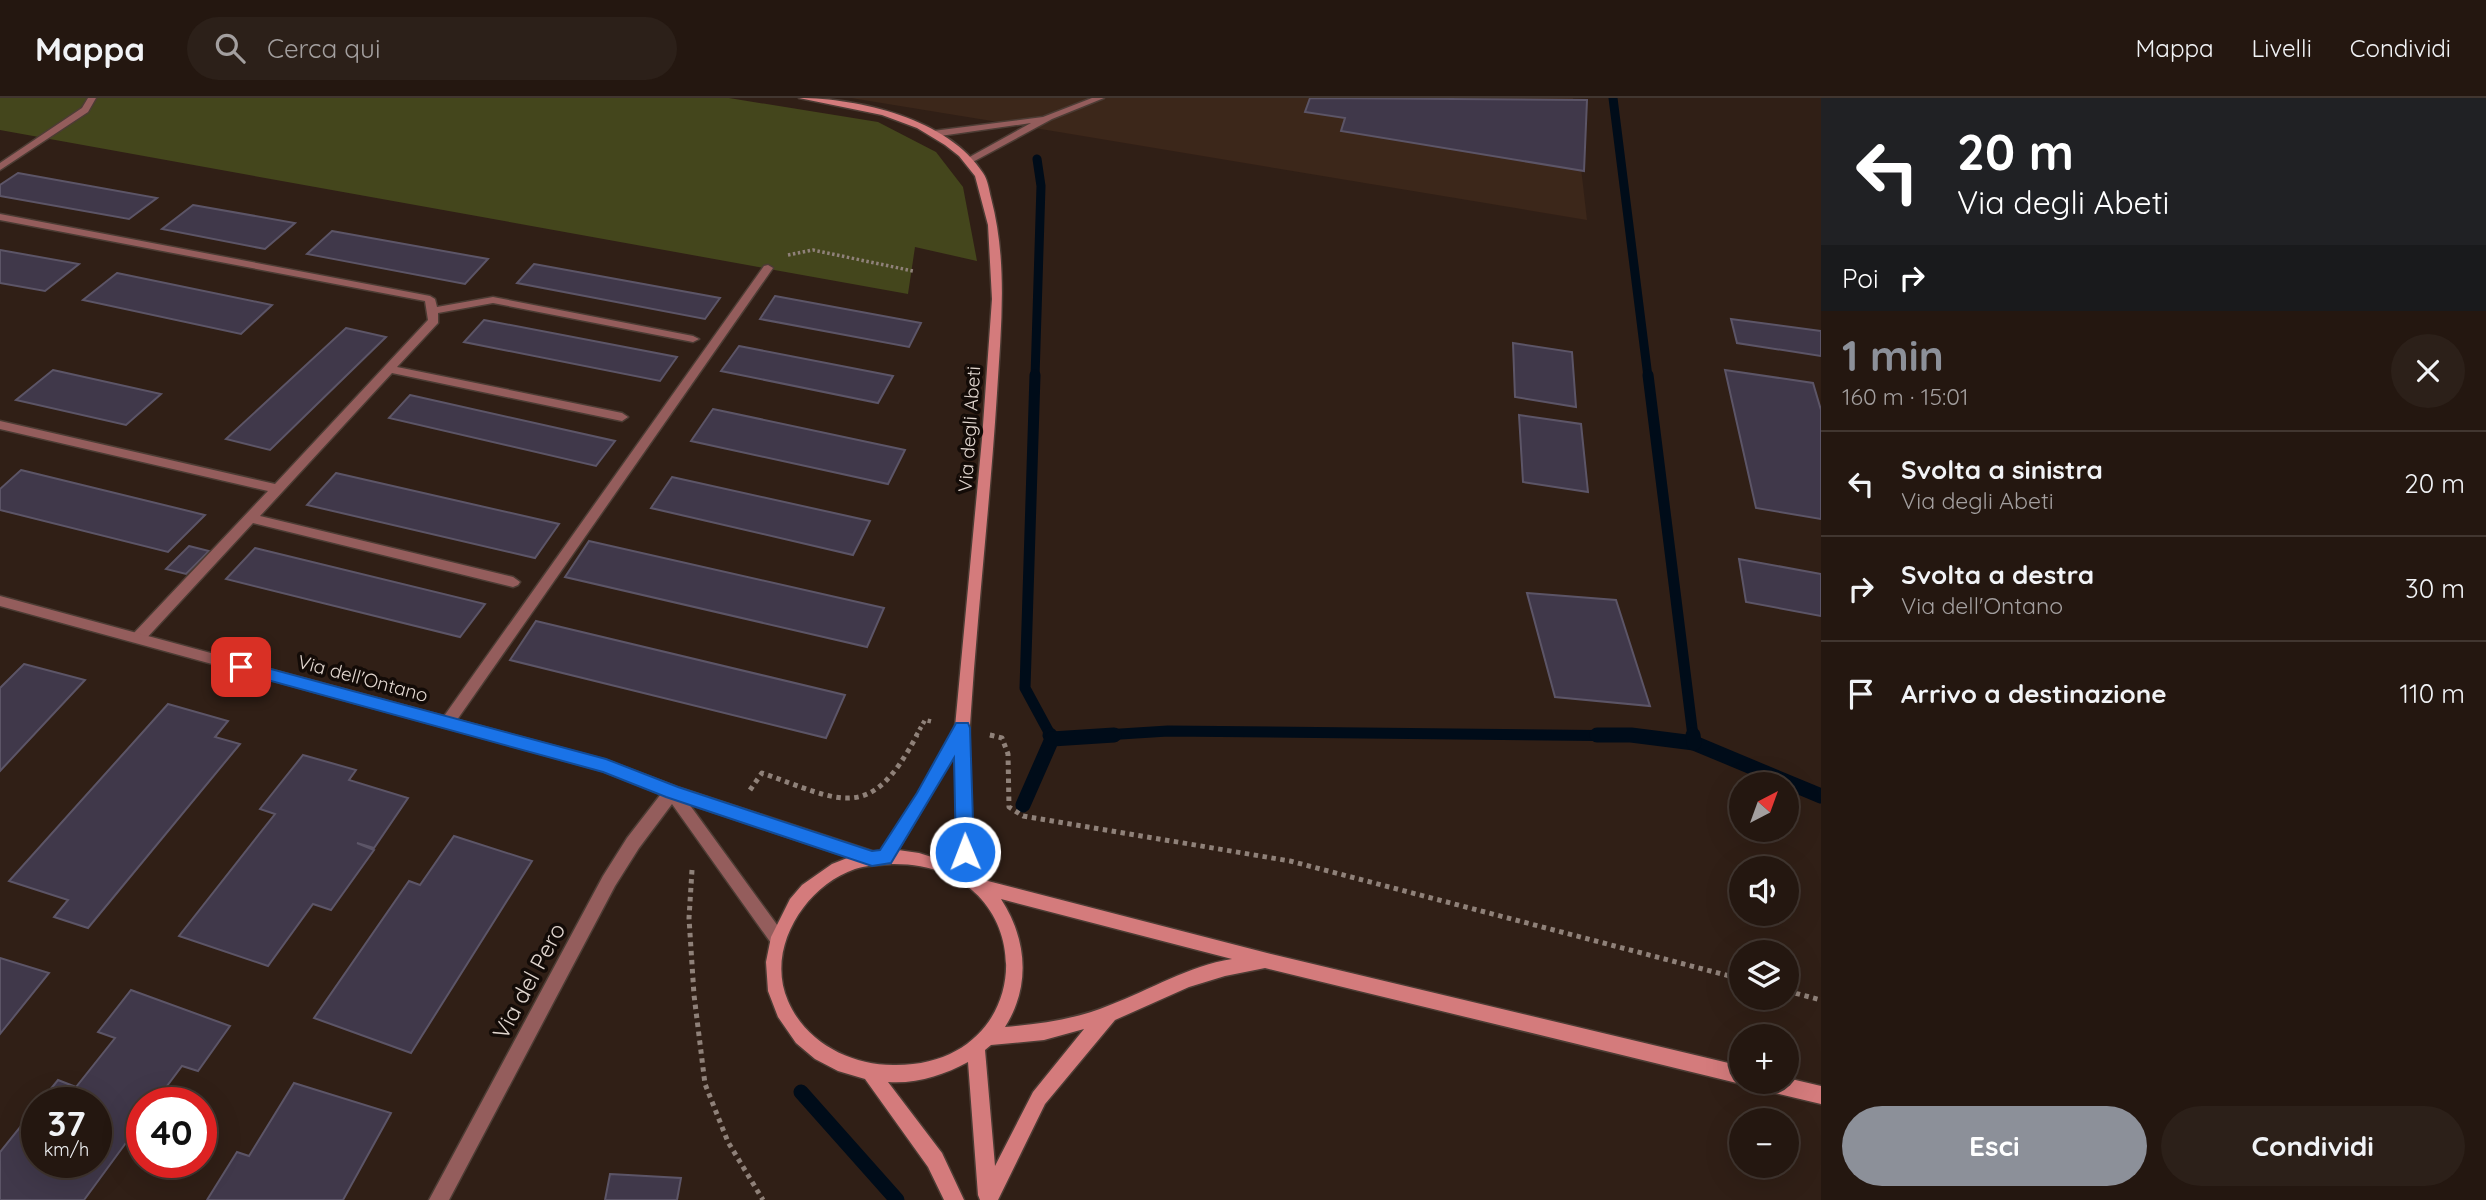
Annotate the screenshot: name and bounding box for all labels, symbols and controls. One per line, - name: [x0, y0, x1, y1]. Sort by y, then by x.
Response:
- search box: [187, 17, 677, 80]
- text: Mappa: [35, 28, 145, 69]
- icon: search: [211, 29, 249, 67]
- text: Cerca qui: [267, 32, 380, 65]
- text: Mappa: [2136, 33, 2214, 63]
- text: Livelli: [2252, 33, 2312, 63]
- text: Condividi: [2350, 33, 2451, 63]
- text: 20 m: [1957, 121, 2074, 182]
- icon: left: [1842, 126, 1933, 217]
- text: Via degli Abeti: [1957, 182, 2169, 222]
- icon: right: [1893, 259, 1931, 297]
- text: Poi: [1842, 262, 1879, 295]
- text: 1 min: [1842, 329, 1944, 382]
- button: close: [2391, 334, 2465, 408]
- street label: Via degli Abeti: [953, 365, 985, 493]
- text: 160 m · 15:01: [1842, 382, 1968, 411]
- text: Svolta a sinistra: [1901, 453, 2103, 486]
- icon: left: [1842, 465, 1880, 503]
- text: 20 m: [2404, 467, 2465, 500]
- text: Via degli Abeti: [1901, 486, 2054, 515]
- text: Svolta a destra: [1901, 558, 2094, 591]
- icon: right: [1842, 570, 1880, 608]
- text: 30 m: [2405, 572, 2465, 605]
- text: Via dell'Ontano: [1901, 591, 2063, 620]
- pin: [211, 637, 271, 697]
- icon: arrive: [222, 648, 260, 686]
- street label: Via dell'Ontano: [295, 649, 431, 707]
- icon: arrive: [1842, 675, 1880, 713]
- text: Arrivo a destinazione: [1901, 677, 2167, 710]
- text: 110 m: [2399, 677, 2465, 710]
- north arrow: [1729, 772, 1799, 842]
- map controls: [1729, 772, 1799, 1178]
- position arrow: [928, 815, 1002, 889]
- button: sound: [1729, 856, 1799, 926]
- street label: Via del Pero: [486, 918, 571, 1044]
- button: layers: [1729, 940, 1799, 1010]
- button: +: [1729, 1024, 1799, 1094]
- speed limit sign: 40: [126, 1087, 217, 1178]
- text: 37: [47, 1101, 86, 1145]
- button: Esci: [1842, 1106, 2147, 1186]
- button: Condividi: [2161, 1106, 2465, 1186]
- button: −: [1729, 1108, 1799, 1178]
- text: km/h: [44, 1138, 89, 1161]

